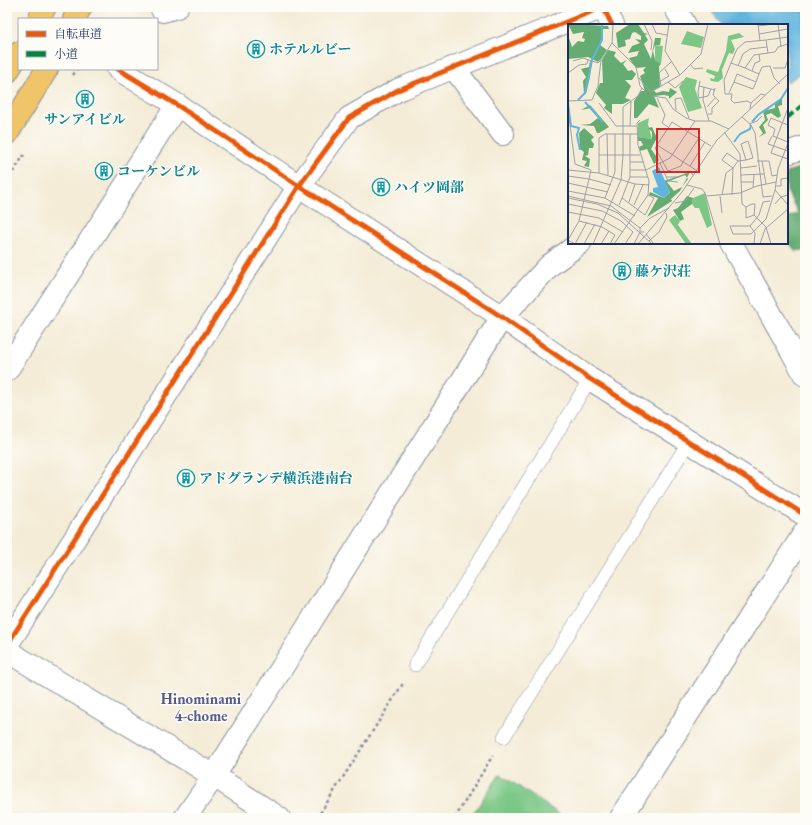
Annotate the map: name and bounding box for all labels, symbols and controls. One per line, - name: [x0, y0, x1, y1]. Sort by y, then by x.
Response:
- legend: [18, 18, 158, 70]
- inset map: [568, 24, 788, 244]
- text: 自転車道: [54, 26, 102, 42]
- building icon: ホテルルビー: [246, 39, 266, 59]
- place label: ホテルルビー: [269, 40, 351, 58]
- text: 小道: [54, 46, 78, 62]
- building icon: サンアイビル: [75, 89, 95, 109]
- place label: サンアイビル: [44, 110, 126, 128]
- building icon: コーケンビル: [94, 161, 114, 181]
- place label: コーケンビル: [117, 162, 200, 180]
- building icon: ハイツ岡部: [371, 177, 391, 197]
- place label: ハイツ岡部: [394, 178, 464, 196]
- building icon: 藤ケ沢荘: [612, 261, 632, 281]
- place label: 藤ケ沢荘: [635, 262, 691, 280]
- building icon: アドグランデ横浜港南台: [176, 468, 196, 488]
- place label: アドグランデ横浜港南台: [199, 469, 353, 487]
- district label: Hinominami 4-chome: [161, 689, 242, 725]

